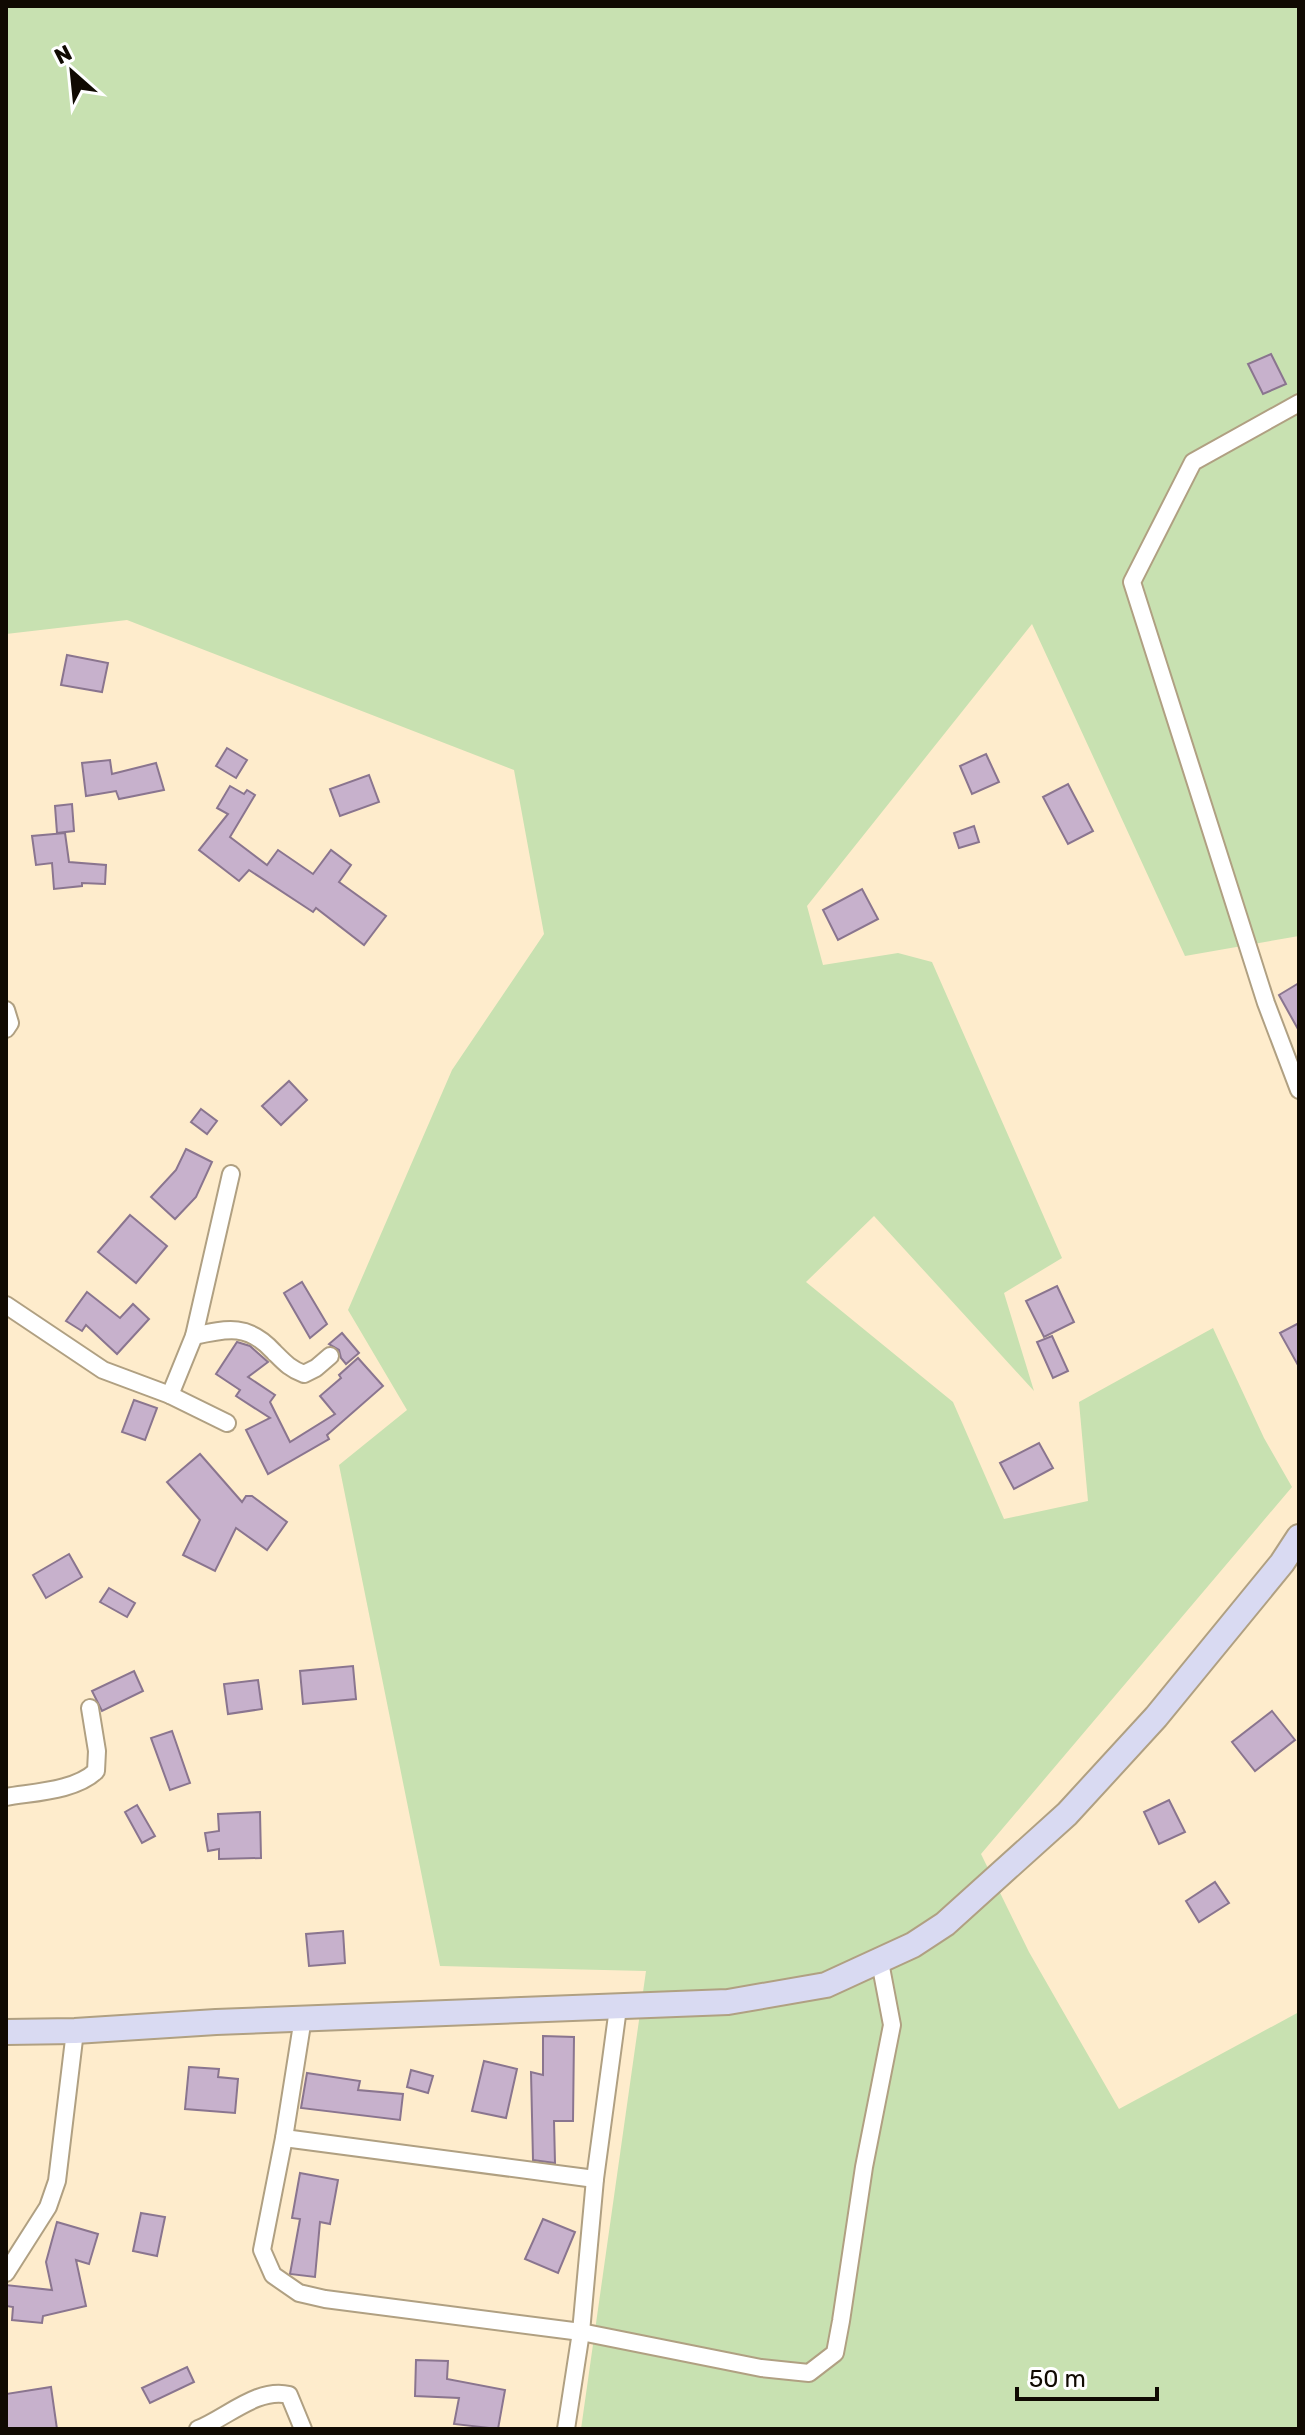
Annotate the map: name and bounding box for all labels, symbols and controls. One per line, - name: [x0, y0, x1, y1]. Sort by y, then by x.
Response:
- north arrow: [32, 32, 112, 112]
- text: N: [50, 39, 76, 70]
- scale bar: [1017, 2351, 1157, 2401]
- text: 50 m: [1029, 2365, 1086, 2393]

